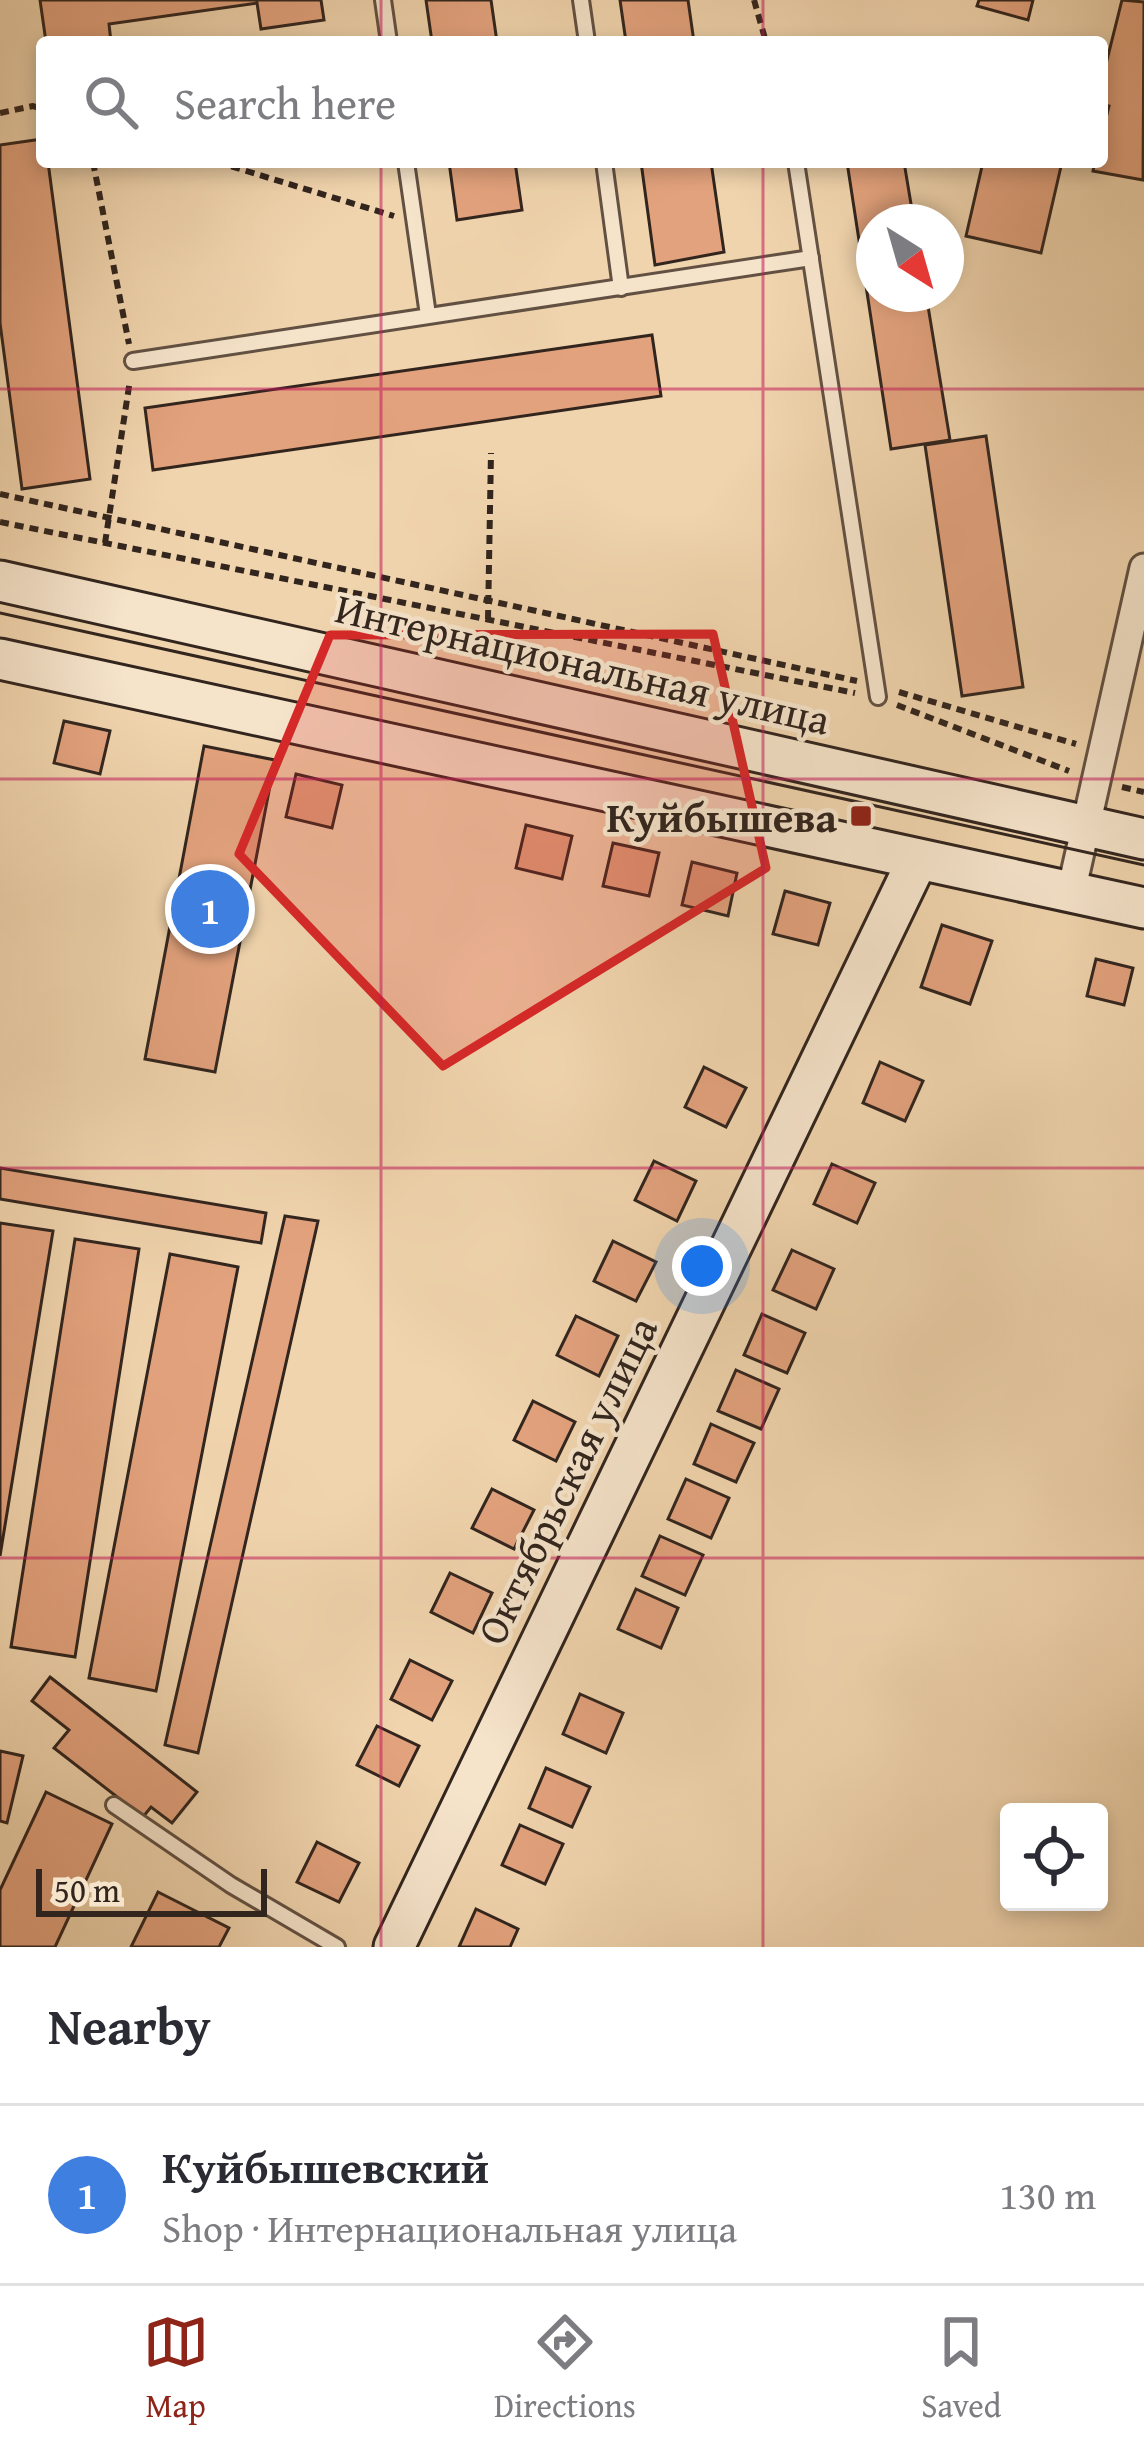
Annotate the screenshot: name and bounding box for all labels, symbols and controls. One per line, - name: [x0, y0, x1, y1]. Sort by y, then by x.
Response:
- search box: [36, 36, 1108, 168]
- icon: search: [78, 69, 144, 135]
- text: Search here: [174, 70, 396, 135]
- north arrow: [856, 204, 964, 312]
- street label: Интернациональная улица: [330, 576, 836, 750]
- place label: Куйбышева: [607, 786, 837, 847]
- marker: Куйбышева: [848, 803, 874, 829]
- pin: 1: [171, 864, 249, 954]
- your location: [672, 1236, 732, 1296]
- street label: Октябрьская улица: [460, 1306, 672, 1654]
- map controls: [1000, 1803, 1108, 1911]
- button: locate: [1000, 1803, 1108, 1911]
- scale bar: [36, 1863, 267, 1916]
- text: 50 m: [54, 1866, 120, 1914]
- text: Nearby: [48, 1988, 211, 2063]
- text: Куйбышевский: [162, 2134, 489, 2199]
- text: 1: [77, 2166, 97, 2223]
- text: 130 m: [999, 2166, 1096, 2223]
- text: Shop · Интернациональная улица: [162, 2199, 737, 2256]
- tab: Map: [143, 2309, 209, 2429]
- tab: Directions: [494, 2309, 636, 2429]
- tab: Saved: [921, 2309, 1001, 2429]

